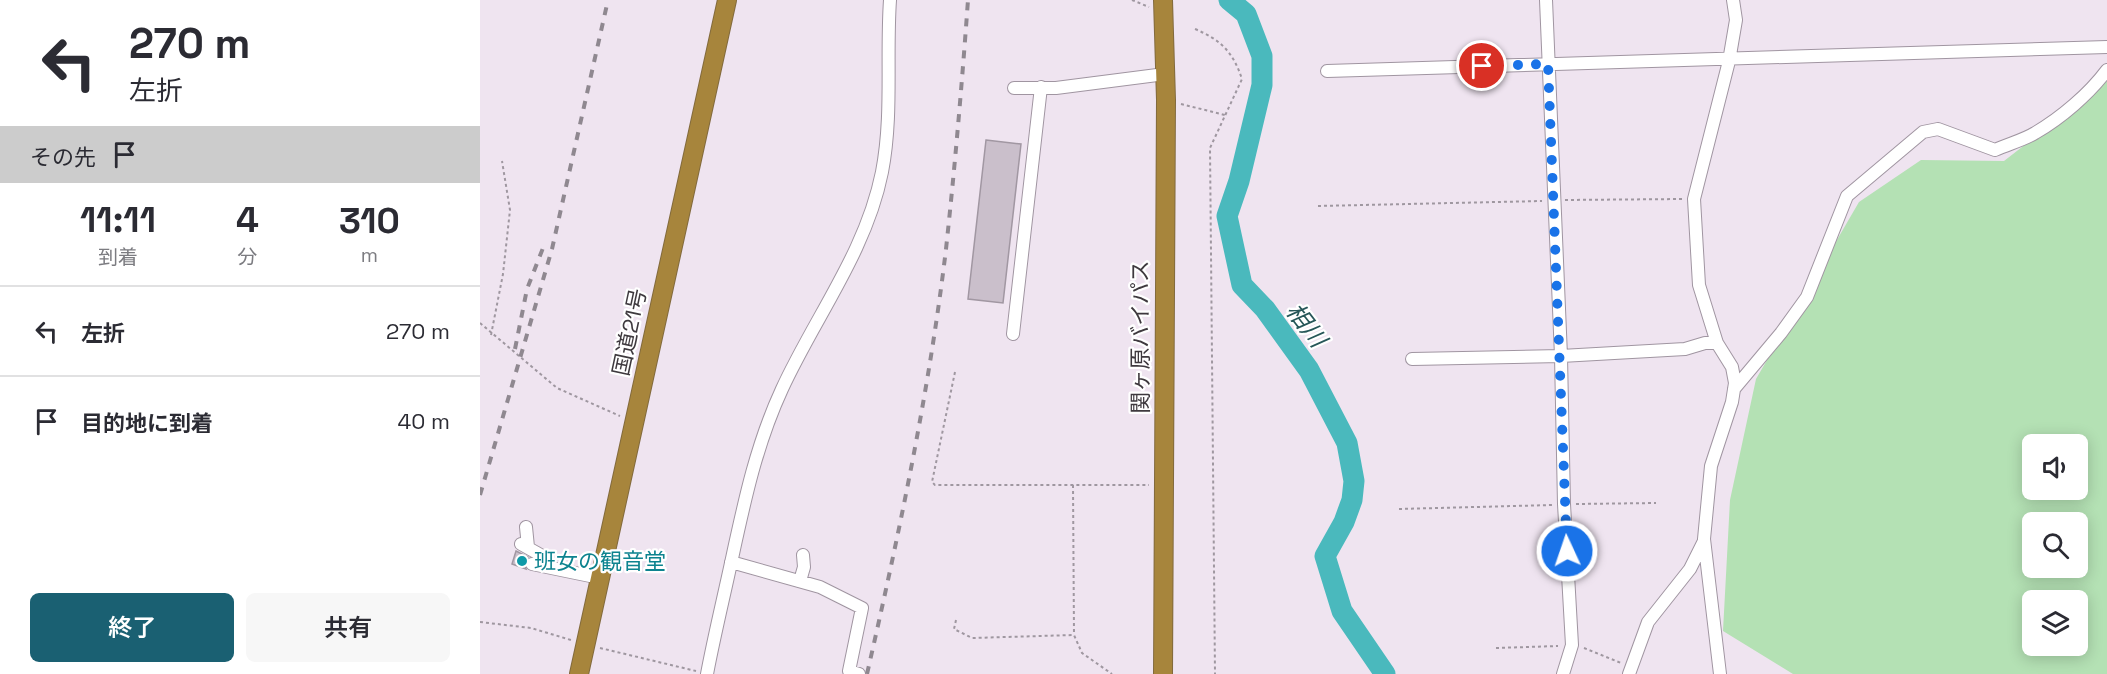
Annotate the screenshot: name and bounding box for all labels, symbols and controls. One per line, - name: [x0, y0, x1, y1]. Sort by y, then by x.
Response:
- text: 270 m: [129, 17, 250, 70]
- icon: left: [30, 24, 108, 102]
- pin: [1456, 40, 1507, 91]
- icon: arrive: [1465, 49, 1498, 82]
- text: 左折: [129, 73, 183, 108]
- icon: arrive: [108, 138, 141, 171]
- text: その先: [30, 143, 96, 171]
- text: 11:11: [80, 197, 156, 243]
- text: 4: [236, 197, 259, 243]
- text: 310: [339, 198, 400, 244]
- text: m: [361, 242, 378, 268]
- text: 到着: [98, 244, 138, 270]
- text: 分: [237, 244, 257, 270]
- street label: 関ヶ原バイパス: [1126, 260, 1154, 414]
- street label: 国道21号: [606, 286, 652, 378]
- water label: 相川: [1279, 296, 1335, 356]
- icon: left: [30, 315, 63, 348]
- text: 270 m: [386, 317, 450, 345]
- text: 左折: [81, 319, 125, 347]
- icon: arrive: [30, 405, 63, 438]
- text: 40 m: [398, 407, 450, 435]
- text: 目的地に到着: [81, 409, 213, 437]
- map controls: [2022, 434, 2088, 656]
- button: sound: [2022, 434, 2088, 500]
- button: search: [2022, 512, 2088, 578]
- position arrow: [1535, 519, 1599, 583]
- place label: 班女の観音堂: [534, 547, 666, 575]
- marker: 班女の観音堂: [515, 554, 529, 568]
- button: layers: [2022, 590, 2088, 656]
- button: 終了: [30, 593, 234, 662]
- button: 共有: [246, 593, 450, 662]

